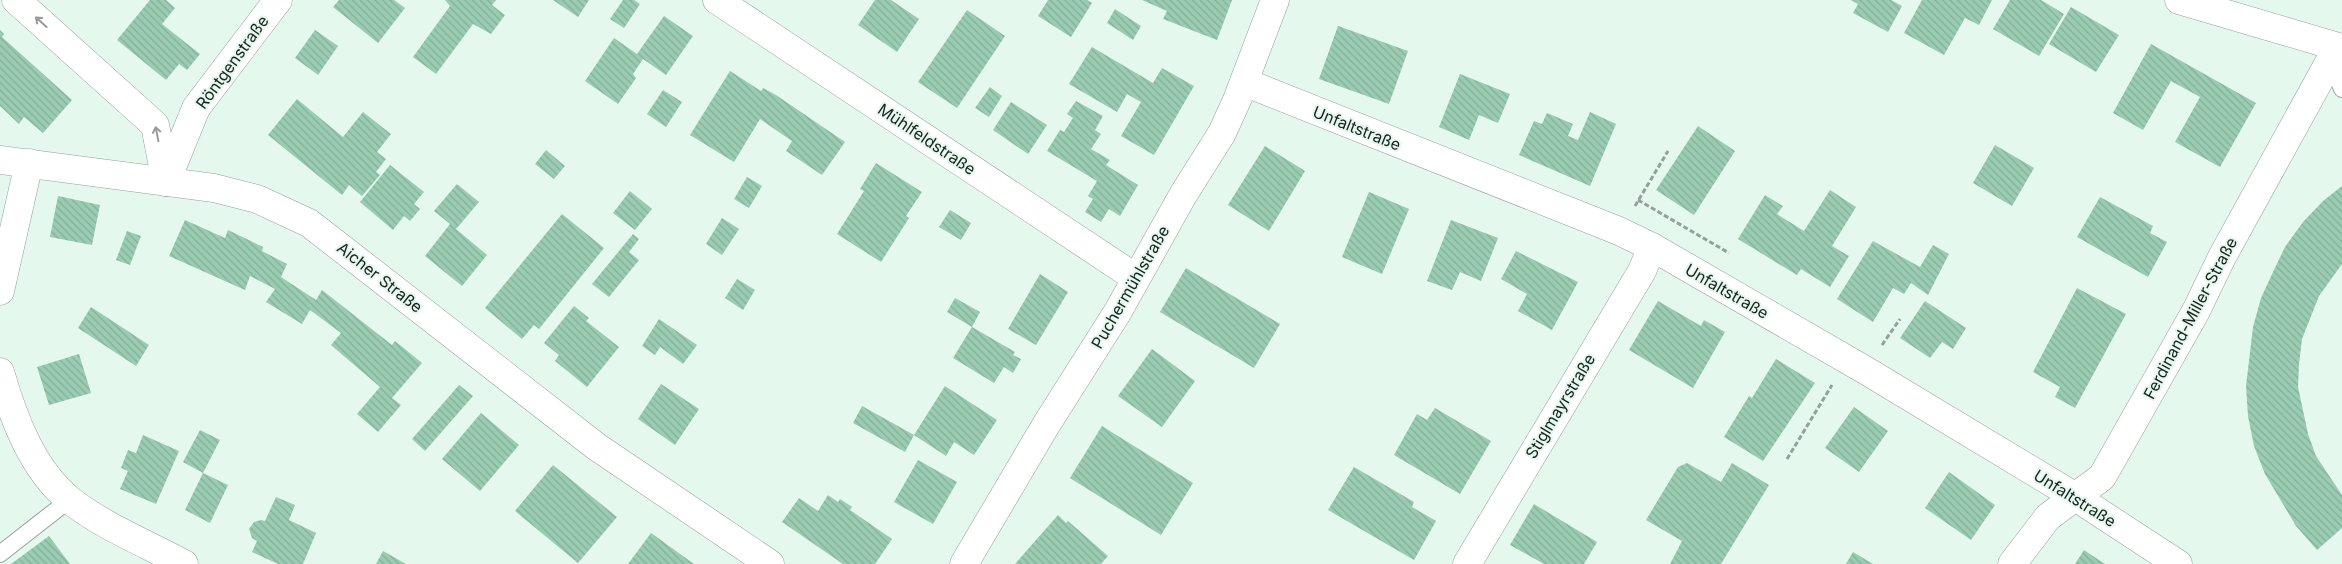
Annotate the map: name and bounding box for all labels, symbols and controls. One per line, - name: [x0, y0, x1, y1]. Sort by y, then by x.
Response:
- street label: Röntgenstraße: [191, 11, 273, 113]
- one-way arrow: [34, 16, 47, 28]
- street label: Mühlfeldstraße: [874, 99, 980, 179]
- street label: Unfaltstraße: [1310, 101, 1404, 155]
- one-way arrow: [151, 126, 161, 142]
- street label: Puchermühlstraße: [1087, 222, 1173, 352]
- street label: Ferdinand-Miller-Straße: [2139, 234, 2241, 402]
- street label: Aicher Straße: [333, 237, 427, 317]
- street label: Unfaltstraße: [1682, 259, 1772, 323]
- street label: Stiglmayrstraße: [1521, 350, 1599, 462]
- street label: Unfaltstraße: [2030, 465, 2120, 531]

